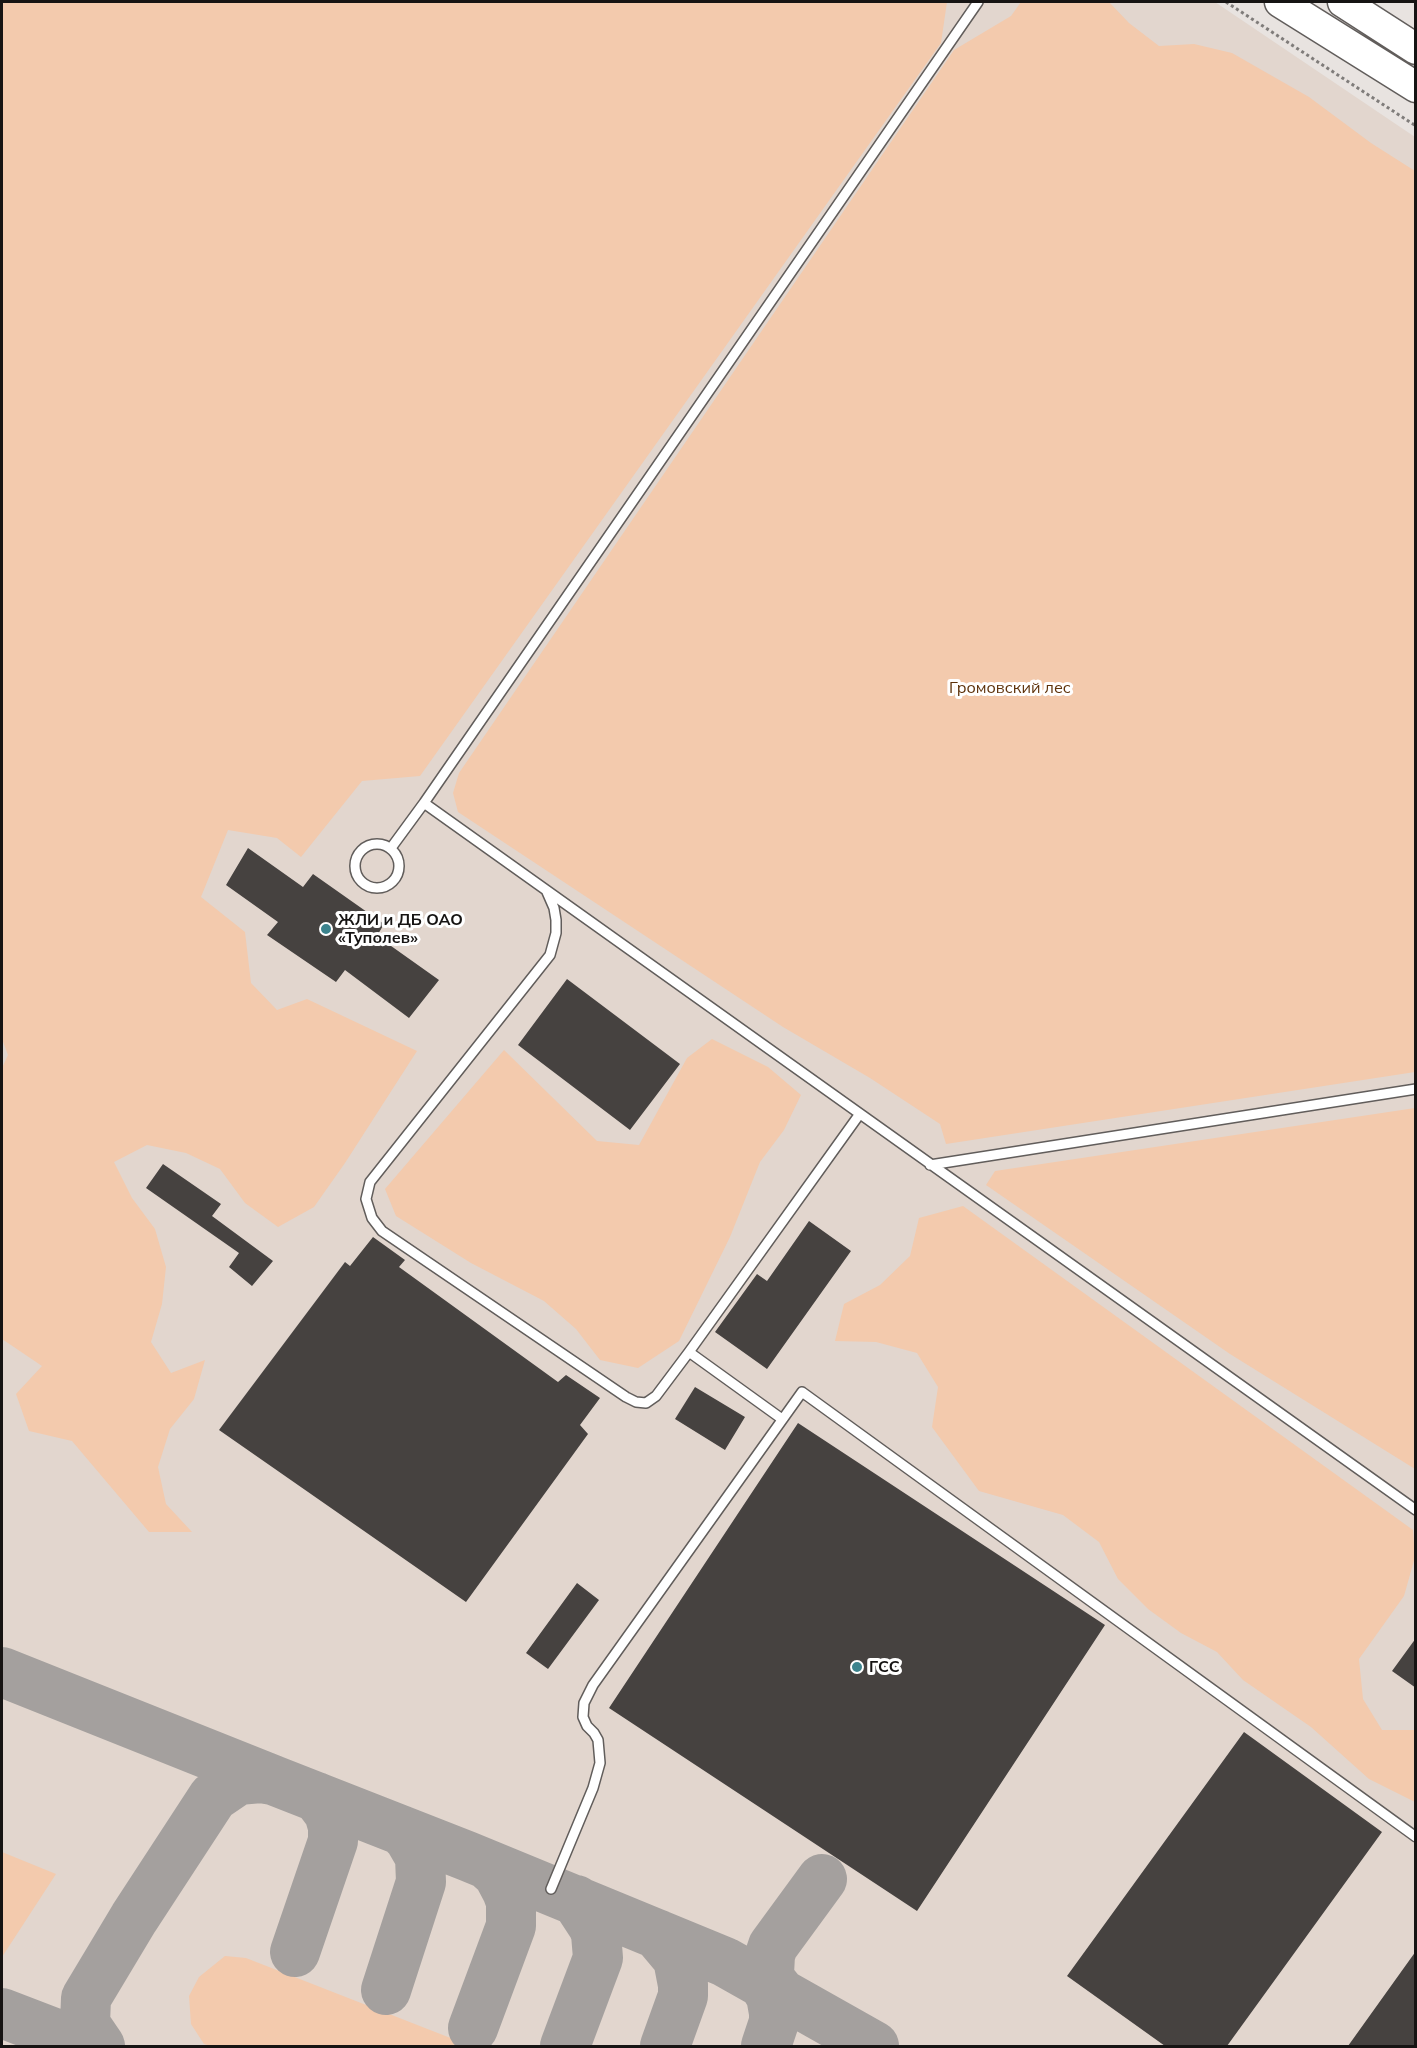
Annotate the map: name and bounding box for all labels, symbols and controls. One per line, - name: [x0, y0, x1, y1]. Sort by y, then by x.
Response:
- park label: Громовский лес: [949, 678, 1071, 698]
- place label: ЖЛИ и ДБ ОАО «Туполев»: [338, 910, 463, 948]
- marker: ЖЛИ и ДБ ОАО «Туполев»: [319, 922, 333, 936]
- place label: ГСС: [869, 1657, 900, 1677]
- marker: ГСС: [850, 1660, 864, 1674]

